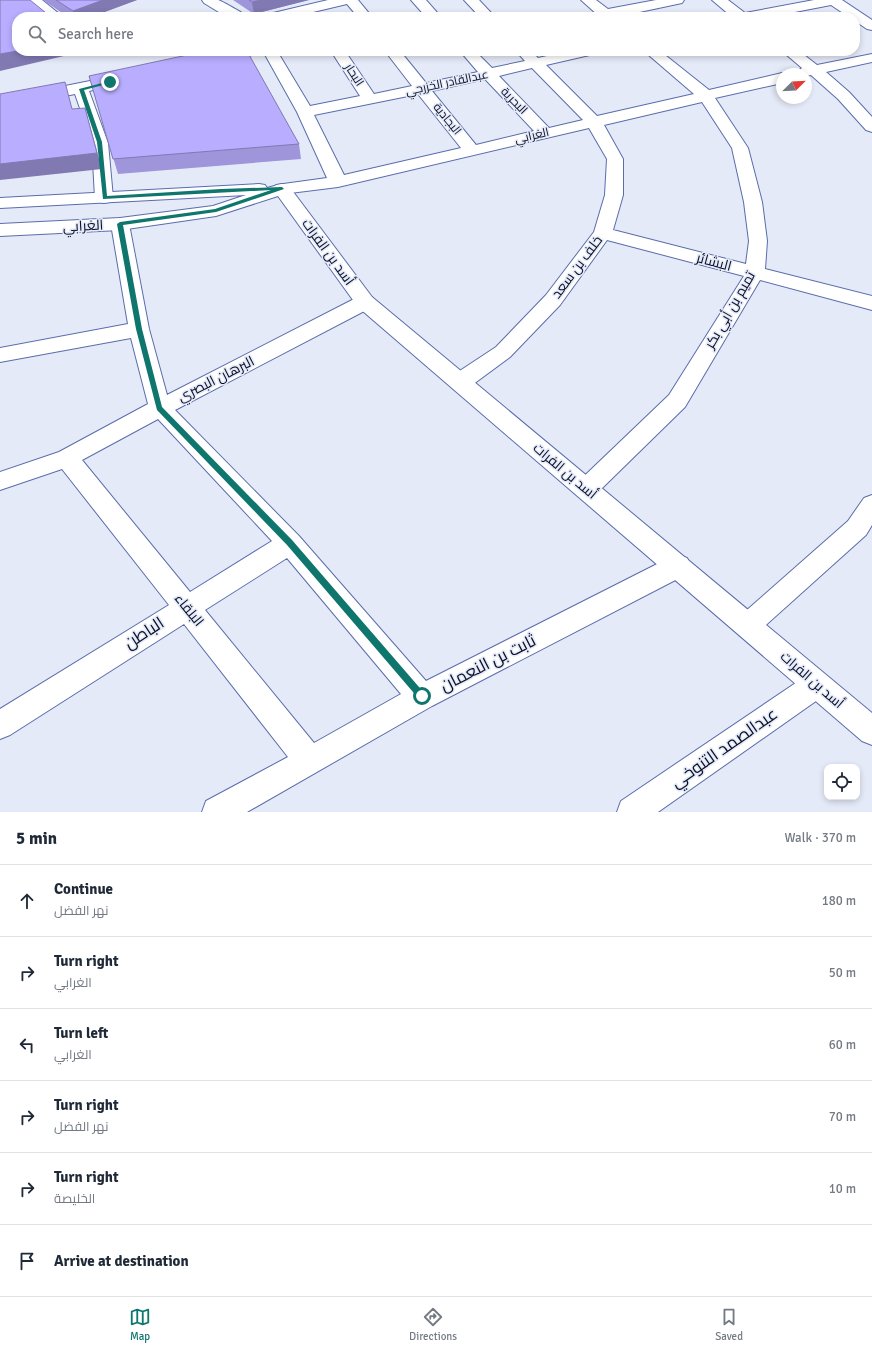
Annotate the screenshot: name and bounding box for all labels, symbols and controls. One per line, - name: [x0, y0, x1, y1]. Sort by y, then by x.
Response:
- search box: [12, 12, 860, 56]
- icon: search: [26, 23, 48, 45]
- text: Search here: [58, 25, 134, 43]
- street label: البحار: [341, 60, 367, 89]
- street label: عبدالقادر الخزرجي: [404, 67, 490, 101]
- north arrow: [776, 68, 812, 104]
- route end: [101, 73, 119, 91]
- street label: البحرية: [497, 84, 531, 118]
- street label: البجادية: [430, 100, 464, 138]
- street label: الغرابي: [513, 125, 551, 149]
- street label: أسد بن الفرات: [298, 215, 359, 289]
- street label: الغرابي: [62, 216, 104, 239]
- street label: خلف بن سعد: [548, 232, 606, 302]
- street label: البشائر: [694, 249, 734, 275]
- street label: تميم بن أبي بكر: [700, 268, 762, 354]
- street label: البرهان البصري: [175, 352, 258, 408]
- street label: أسد بن الفرات: [530, 439, 601, 503]
- street label: البلقاء: [171, 590, 207, 630]
- street label: الباطن: [120, 612, 168, 654]
- street label: ثابت بن النعمان: [437, 630, 540, 696]
- street label: أسد بن الفرات: [777, 647, 848, 712]
- route start: [413, 687, 431, 705]
- street label: عبدالصمد التنوخي: [666, 703, 783, 795]
- map controls: [824, 764, 860, 800]
- button: locate: [824, 764, 860, 800]
- text: 5 min: [16, 828, 57, 849]
- text: Walk · 370 m: [785, 830, 856, 846]
- text: Continue: [54, 880, 113, 898]
- icon: ahead: [16, 890, 38, 912]
- text: 180 m: [822, 893, 856, 909]
- text: نهر الفضل: [54, 903, 108, 919]
- text: Turn right: [54, 952, 119, 970]
- icon: right: [16, 962, 38, 984]
- text: 50 m: [829, 965, 856, 981]
- text: الغرابي: [54, 975, 92, 991]
- text: Turn left: [54, 1024, 108, 1042]
- icon: left: [16, 1034, 38, 1056]
- text: 60 m: [829, 1037, 856, 1053]
- text: الغرابي: [54, 1047, 92, 1063]
- text: Turn right: [54, 1096, 119, 1114]
- icon: right: [16, 1106, 38, 1128]
- text: 70 m: [829, 1109, 856, 1125]
- text: نهر الفضل: [54, 1119, 108, 1135]
- text: Turn right: [54, 1168, 119, 1186]
- icon: right: [16, 1178, 38, 1200]
- text: 10 m: [829, 1181, 856, 1197]
- text: الخليصة: [54, 1191, 95, 1207]
- icon: arrive: [16, 1250, 38, 1272]
- text: Arrive at destination: [54, 1252, 189, 1270]
- tab: Map: [129, 1306, 151, 1343]
- tab: Directions: [409, 1306, 457, 1343]
- tab: Saved: [715, 1306, 743, 1343]

